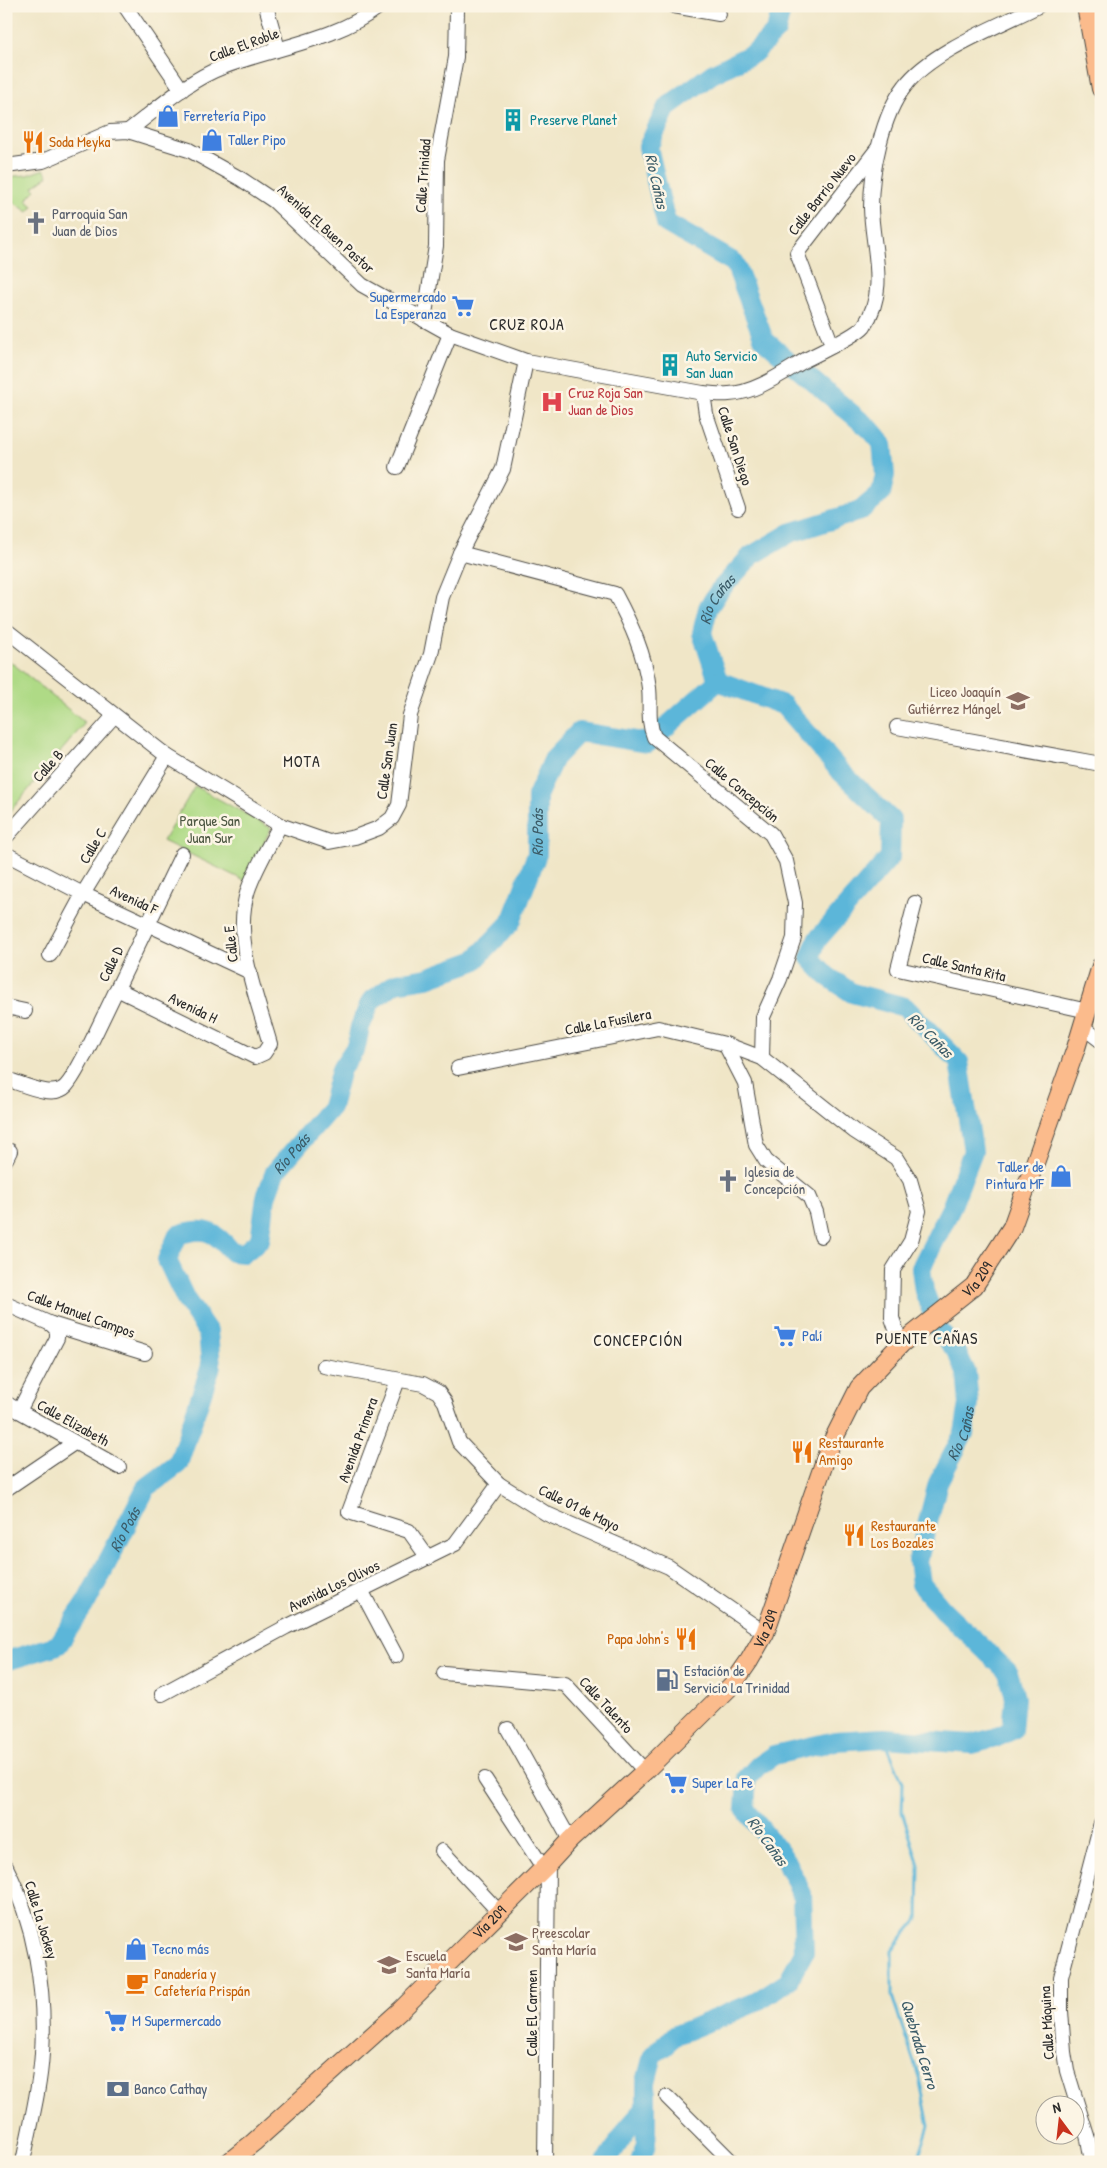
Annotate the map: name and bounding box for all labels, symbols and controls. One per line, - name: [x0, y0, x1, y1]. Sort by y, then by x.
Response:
- street label: Calle El Roble: [206, 22, 282, 67]
- shop icon: Ferretería Pipo: [155, 103, 181, 129]
- place label: Ferretería Pipo: [183, 105, 266, 126]
- building icon: Preserve Planet: [500, 107, 526, 133]
- place label: Preserve Planet: [530, 109, 618, 130]
- shop icon: Taller Pipo: [199, 127, 225, 153]
- restaurant icon: Soda Meyka: [20, 129, 46, 155]
- place label: Taller Pipo: [228, 129, 286, 150]
- place label: Soda Meyka: [49, 131, 111, 152]
- street label: Calle Trinidad: [409, 138, 436, 214]
- street label: Calle Barrio Nuevo: [783, 148, 861, 240]
- water label: Río Cañas: [640, 151, 674, 212]
- street label: Avenida El Buen Pastor: [273, 179, 380, 278]
- place label: Parroquia San Juan de Dios: [52, 203, 128, 241]
- church icon: Parroquia San Juan de Dios: [23, 210, 49, 236]
- place label: Supermercado La Esperanza: [369, 286, 446, 324]
- supermarket icon: Supermercado La Esperanza: [450, 293, 476, 319]
- district label: CRUZ ROJA: [489, 313, 565, 335]
- place label: Auto Servicio San Juan: [686, 345, 757, 383]
- building icon: Auto Servicio San Juan: [657, 352, 683, 378]
- place label: Cruz Roja San Juan de Dios: [568, 382, 643, 420]
- hospital icon: Cruz Roja San Juan de Dios: [539, 389, 565, 415]
- street label: Calle San Diego: [713, 404, 758, 488]
- water label: Río Cañas: [694, 568, 741, 626]
- place label: Liceo Joaquín Gutiérrez Mángel: [908, 681, 1001, 719]
- school or university icon: Liceo Joaquín Gutiérrez Mángel: [1005, 688, 1031, 714]
- street label: Calle San Juan: [371, 721, 402, 801]
- street label: Calle B: [27, 745, 68, 787]
- district label: MOTA: [283, 750, 321, 772]
- street label: Calle Concepción: [701, 752, 784, 827]
- water label: Río Poás: [526, 807, 548, 856]
- park label: Parque San Juan Sur: [180, 810, 241, 848]
- street label: Calle C: [74, 824, 111, 868]
- street label: Avenida F: [107, 879, 162, 920]
- street label: Calle E: [218, 924, 243, 963]
- street label: Calle D: [93, 942, 129, 985]
- street label: Calle Santa Rita: [920, 947, 1008, 986]
- street label: Avenida H: [165, 987, 221, 1028]
- street label: Calle La Fusilera: [563, 1003, 653, 1040]
- water label: Río Cañas: [904, 1008, 960, 1064]
- water label: Río Poás: [267, 1127, 316, 1179]
- place label: Taller de Pintura MF: [986, 1156, 1044, 1194]
- place label: Iglesia de Concepción: [744, 1161, 805, 1199]
- shop icon: Taller de Pintura MF: [1048, 1163, 1074, 1189]
- church icon: Iglesia de Concepción: [715, 1168, 741, 1194]
- street label: Vía 209: [957, 1257, 997, 1302]
- street label: Calle Manuel Campos: [24, 1284, 138, 1343]
- supermarket icon: Palí: [772, 1323, 798, 1349]
- place label: Palí: [802, 1325, 822, 1346]
- district label: PUENTE CAÑAS: [876, 1327, 978, 1349]
- district label: CONCEPCIÓN: [593, 1329, 683, 1351]
- street label: Calle Elizabeth: [33, 1394, 113, 1451]
- street label: Avenida Primera: [332, 1394, 383, 1485]
- water label: Río Cañas: [941, 1403, 980, 1464]
- place label: Restaurante Amigo: [819, 1432, 884, 1470]
- restaurant icon: Restaurante Amigo: [789, 1439, 815, 1465]
- street label: Calle 01 de Mayo: [535, 1479, 623, 1536]
- water label: Río Poás: [104, 1501, 146, 1555]
- place label: Restaurante Los Bozales: [871, 1515, 936, 1553]
- restaurant icon: Restaurante Los Bozales: [841, 1522, 867, 1548]
- street label: Avenida Los Olivos: [285, 1554, 383, 1617]
- street label: Vía 209: [747, 1606, 782, 1652]
- restaurant icon: Papa John's: [673, 1626, 699, 1652]
- place label: Papa John's: [607, 1628, 669, 1649]
- place label: Estación de Servicio La Trinidad: [684, 1660, 790, 1698]
- fuel station icon: Estación de Servicio La Trinidad: [654, 1667, 680, 1693]
- street label: Calle Talento: [575, 1672, 638, 1738]
- supermarket icon: Super La Fe: [663, 1770, 689, 1796]
- place label: Super La Fe: [692, 1772, 753, 1793]
- water label: Río Cañas: [743, 1812, 794, 1871]
- street label: Calle La Jockey: [20, 1878, 63, 1962]
- street label: Vía 209: [467, 1900, 511, 1944]
- place label: Preescolar Santa María: [532, 1922, 596, 1960]
- school or university icon: Preescolar Santa María: [503, 1929, 529, 1955]
- shop icon: Tecno más: [123, 1936, 149, 1962]
- place label: Tecno más: [152, 1938, 209, 1959]
- place label: Escuela Santa María: [406, 1945, 470, 1983]
- school or university icon: Escuela Santa María: [376, 1952, 402, 1978]
- place label: Panadería y Cafetería Prispán: [154, 1963, 250, 2001]
- street label: Calle El Carmen: [521, 1969, 542, 2056]
- cafe icon: Panadería y Cafetería Prispán: [124, 1970, 150, 1996]
- street label: Calle Máquina: [1034, 1986, 1059, 2060]
- water label: Quebrada Cerro: [896, 1997, 944, 2093]
- supermarket icon: M Supermercado: [103, 2008, 129, 2034]
- place label: M Supermercado: [132, 2010, 221, 2031]
- bank icon: Banco Cathay: [105, 2076, 131, 2102]
- place label: Banco Cathay: [134, 2078, 207, 2099]
- north arrow: [1034, 2096, 1084, 2146]
- text: N: [1050, 2097, 1063, 2117]

